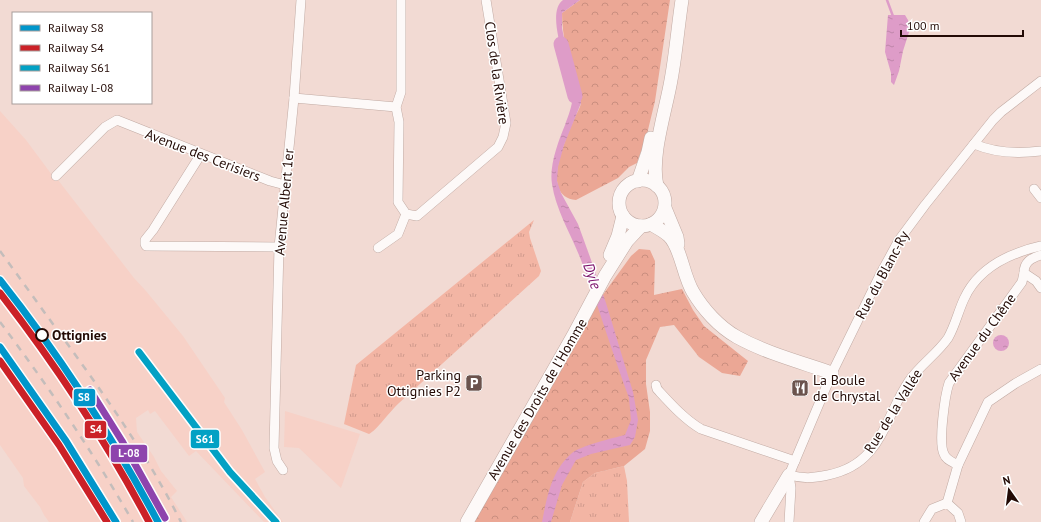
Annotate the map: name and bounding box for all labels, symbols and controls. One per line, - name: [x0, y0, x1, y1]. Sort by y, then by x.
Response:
- legend: [12, 12, 152, 104]
- scale bar: [901, 12, 1023, 38]
- text: 100 m: [907, 18, 940, 33]
- text: Railway S8: [48, 20, 104, 35]
- street label: Clos de la Rivière: [481, 20, 513, 126]
- text: Railway S4: [48, 40, 104, 55]
- text: Railway S61: [48, 60, 110, 75]
- text: Railway L-08: [48, 80, 114, 95]
- street label: Avenue des Cerisiers: [143, 125, 263, 185]
- street label: Avenue Albert 1er: [270, 148, 298, 256]
- street label: Rue du Blanc-Ry: [851, 227, 913, 322]
- water label: Dyle: [579, 260, 606, 292]
- street label: Avenue du Chêne: [944, 290, 1020, 384]
- street label: Avenue des Droits de l'Homme: [483, 315, 591, 483]
- place label: Ottignies: [52, 326, 107, 344]
- marker: Ottignies: [35, 328, 49, 342]
- place label: Parking Ottignies P2: [387, 366, 461, 400]
- street label: Rue de la Vallée: [860, 366, 926, 456]
- place label: La Boule de Chrystal: [813, 371, 880, 405]
- parking icon: Parking Ottignies P2: [464, 373, 484, 393]
- restaurant icon: La Boule de Chrystal: [790, 378, 810, 398]
- line badge: S8: [73, 388, 96, 407]
- text: S8: [78, 390, 90, 404]
- line badge: S4: [84, 420, 107, 439]
- text: S4: [90, 422, 103, 436]
- line badge: S61: [190, 429, 220, 449]
- text: S61: [196, 432, 214, 446]
- line badge: L-08: [110, 444, 148, 463]
- text: L-08: [118, 446, 140, 460]
- north arrow: [989, 470, 1029, 510]
- text: N: [1001, 473, 1012, 488]

